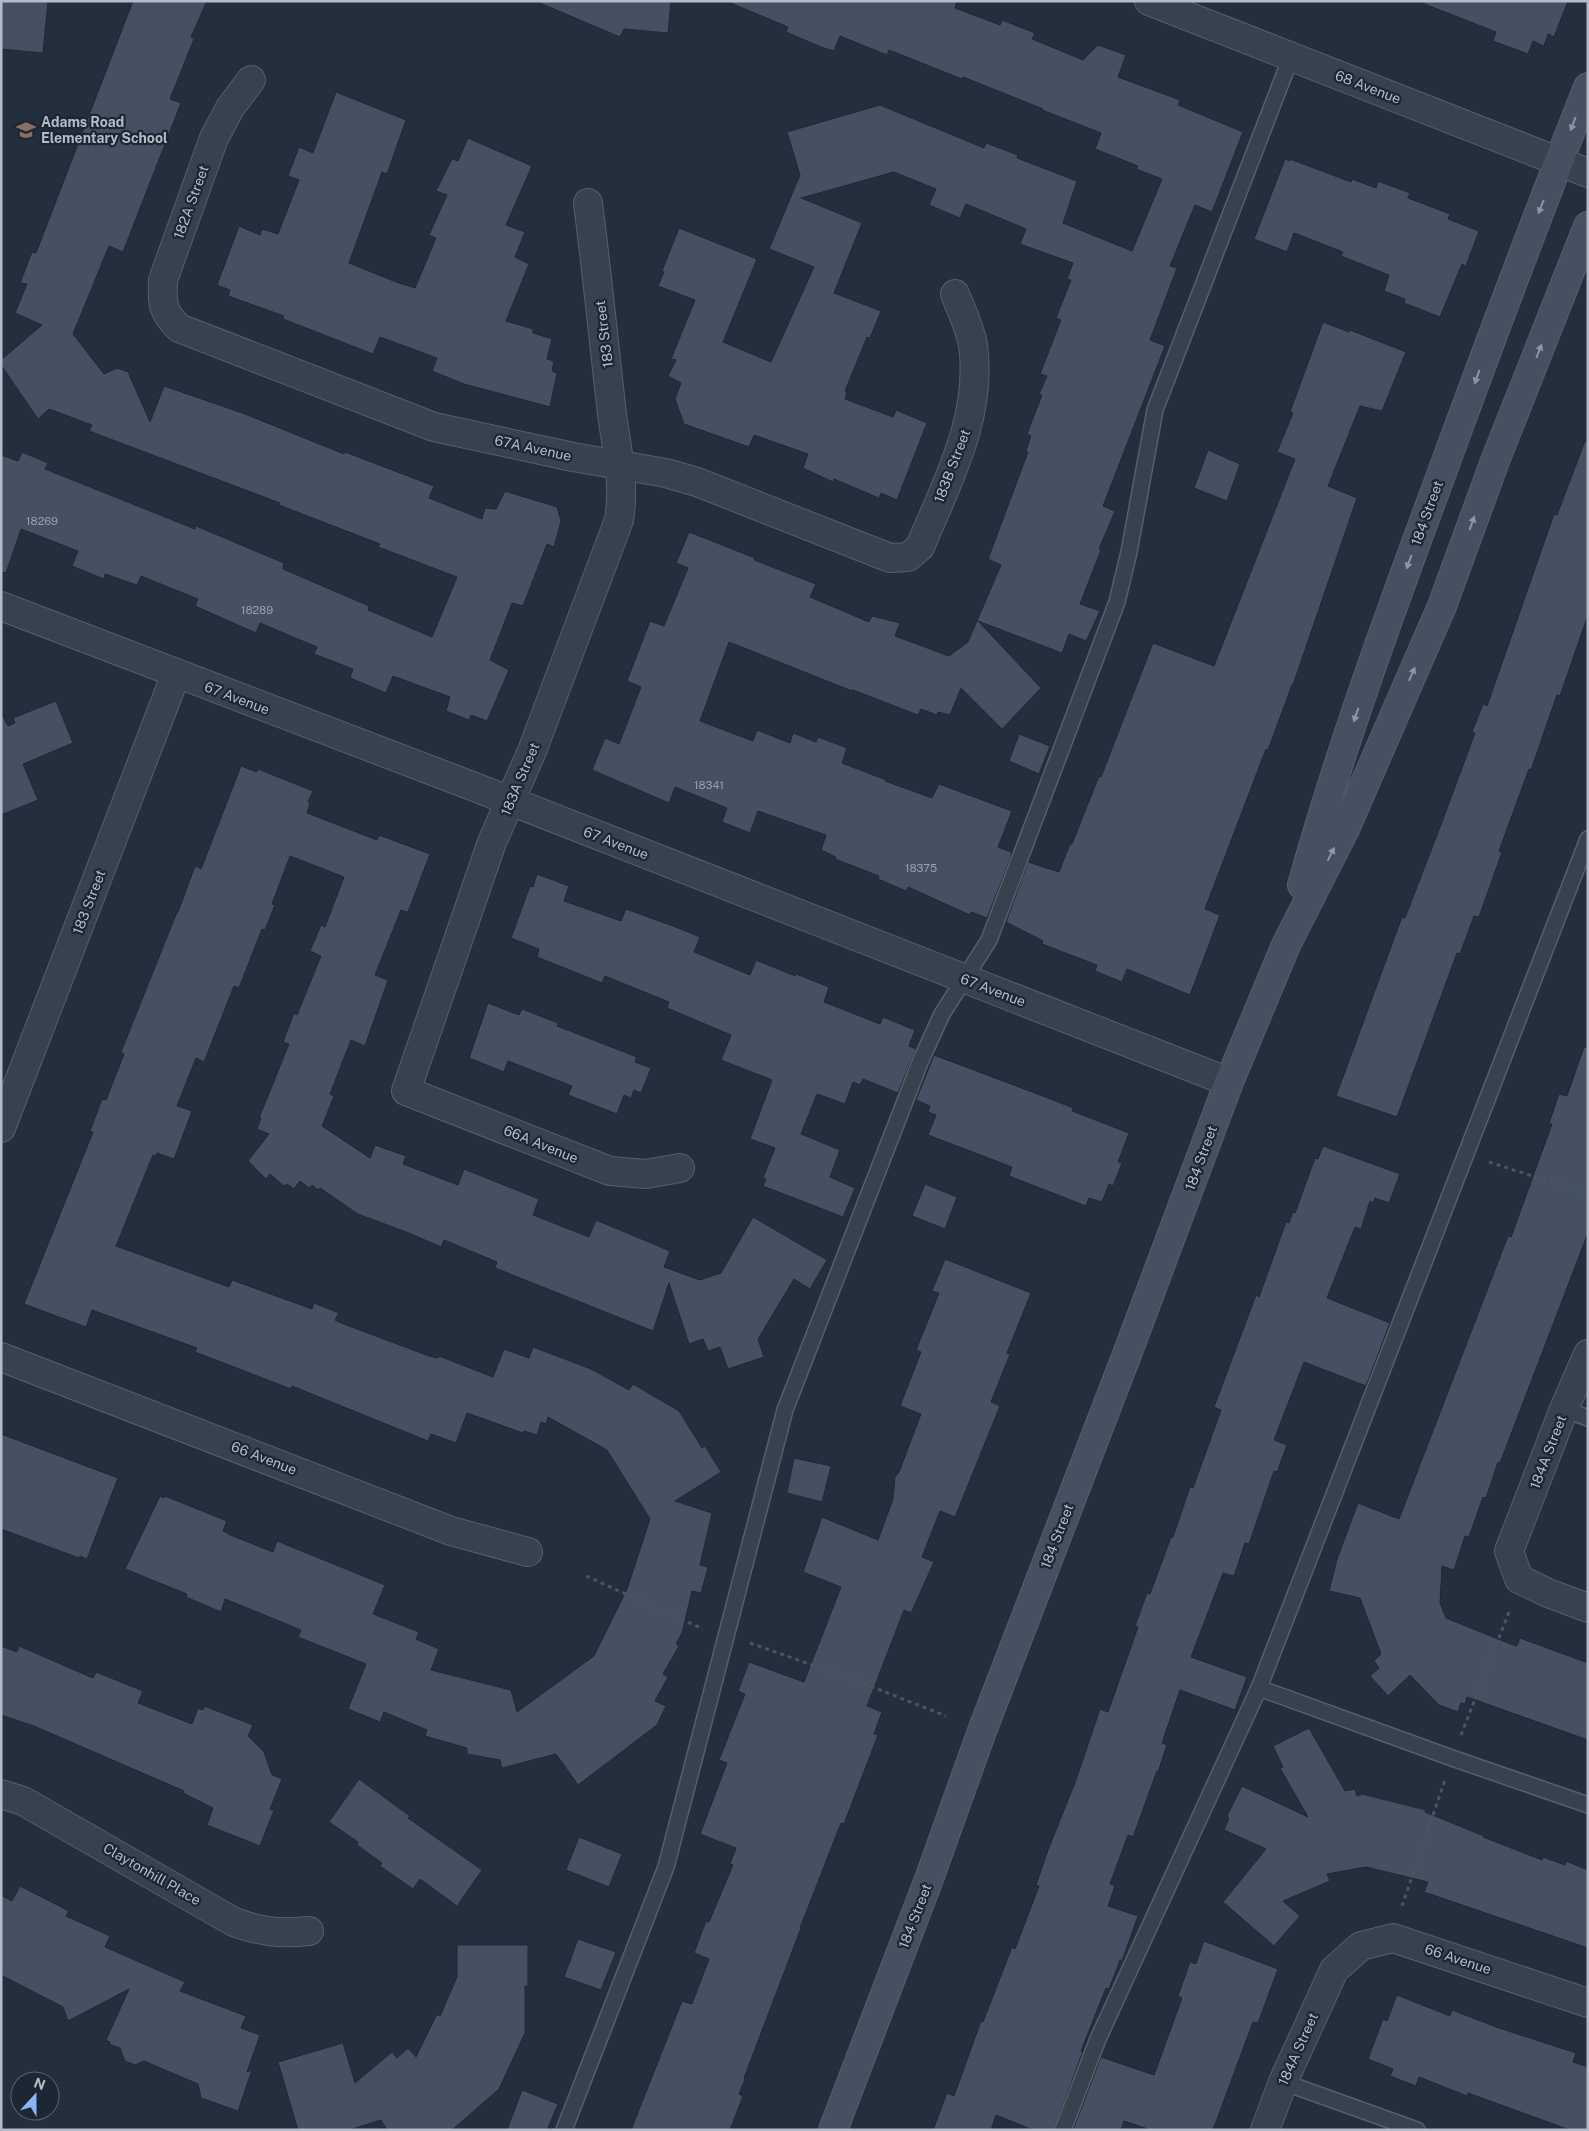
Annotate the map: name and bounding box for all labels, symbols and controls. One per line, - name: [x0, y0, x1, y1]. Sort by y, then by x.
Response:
- street label: 68 Avenue: [1333, 67, 1403, 107]
- place label: Adams Road Elementary School: [41, 114, 168, 146]
- one-way arrow: [1569, 117, 1576, 132]
- school or university icon: Adams Road Elementary School: [15, 119, 37, 141]
- street label: 182A Street: [170, 163, 212, 241]
- one-way arrow: [1537, 200, 1544, 215]
- street label: 183 Street: [592, 299, 616, 369]
- one-way arrow: [1535, 343, 1543, 358]
- one-way arrow: [1473, 369, 1481, 384]
- street label: 183B Street: [931, 427, 973, 505]
- street label: 67A Avenue: [493, 432, 573, 464]
- street label: 184 Street: [1408, 478, 1446, 548]
- house number: 18269: [26, 515, 58, 527]
- one-way arrow: [1468, 515, 1476, 530]
- one-way arrow: [1405, 555, 1413, 570]
- house number: 18289: [241, 604, 273, 616]
- one-way arrow: [1409, 667, 1417, 681]
- street label: 67 Avenue: [202, 678, 272, 718]
- one-way arrow: [1351, 708, 1359, 723]
- street label: 183A Street: [497, 740, 543, 818]
- house number: 18341: [694, 779, 724, 791]
- street label: 67 Avenue: [581, 823, 651, 863]
- one-way arrow: [1327, 847, 1335, 861]
- house number: 18375: [905, 862, 937, 874]
- street label: 183 Street: [69, 867, 109, 937]
- street label: 67 Avenue: [958, 970, 1028, 1010]
- street label: 66A Avenue: [501, 1122, 581, 1166]
- street label: 184 Street: [1182, 1123, 1220, 1193]
- street label: 184A Street: [1527, 1413, 1569, 1491]
- street label: 66 Avenue: [229, 1438, 299, 1478]
- street label: 184 Street: [1037, 1501, 1077, 1571]
- street label: Claytonhill Place: [100, 1840, 204, 1908]
- street label: 184 Street: [895, 1881, 935, 1951]
- street label: 66 Avenue: [1423, 1941, 1493, 1977]
- street label: 184A Street: [1275, 2010, 1321, 2088]
- north arrow: [10, 2071, 60, 2121]
- text: N: [32, 2074, 48, 2093]

